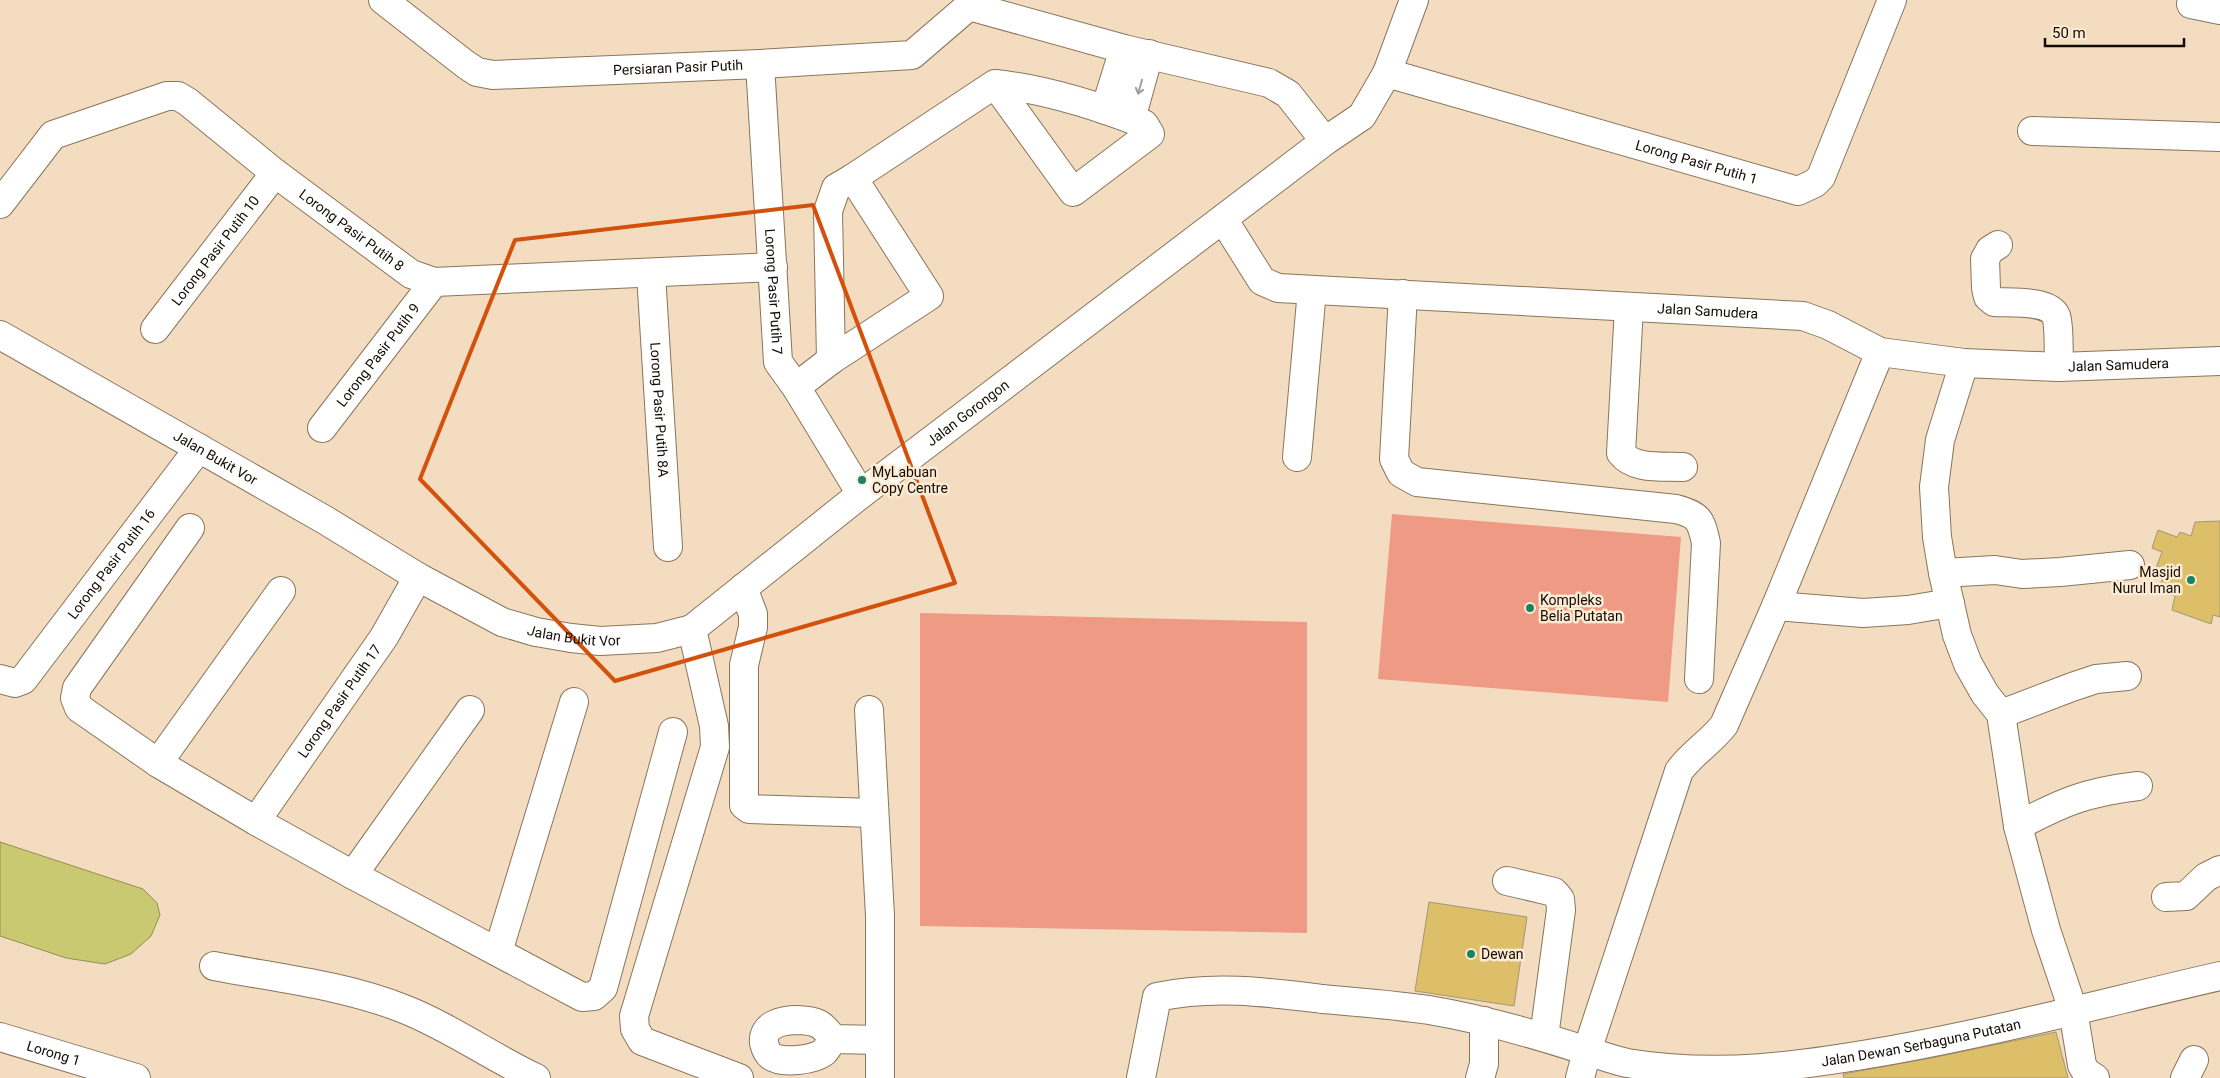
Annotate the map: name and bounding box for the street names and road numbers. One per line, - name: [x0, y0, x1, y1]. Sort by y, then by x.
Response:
- street label: Persiaran Pasir Putih: [613, 57, 743, 78]
- street label: Lorong Pasir Putih 1: [1634, 137, 1759, 187]
- street label: Lorong Pasir Putih 8: [296, 186, 407, 274]
- street label: Lorong Pasir Putih 10: [168, 192, 263, 309]
- street label: Lorong Pasir Putih 7: [762, 228, 786, 355]
- street label: Lorong Pasir Putih 9: [333, 300, 423, 410]
- street label: Jalan Samudera: [1657, 300, 1759, 322]
- street label: Lorong Pasir Putih 8A: [647, 342, 672, 478]
- street label: Jalan Samudera: [2068, 355, 2169, 375]
- street label: Jalan Gorongon: [923, 376, 1012, 449]
- street label: Jalan Bukit Vor: [171, 427, 261, 488]
- street label: Lorong Pasir Putih 16: [64, 505, 158, 622]
- street label: Jalan Bukit Vor: [525, 622, 621, 649]
- street label: Lorong Pasir Putih 17: [295, 641, 384, 761]
- street label: Jalan Dewan Serbaguna Putatan: [1820, 1016, 2022, 1069]
- street label: Lorong 1: [25, 1038, 82, 1069]

